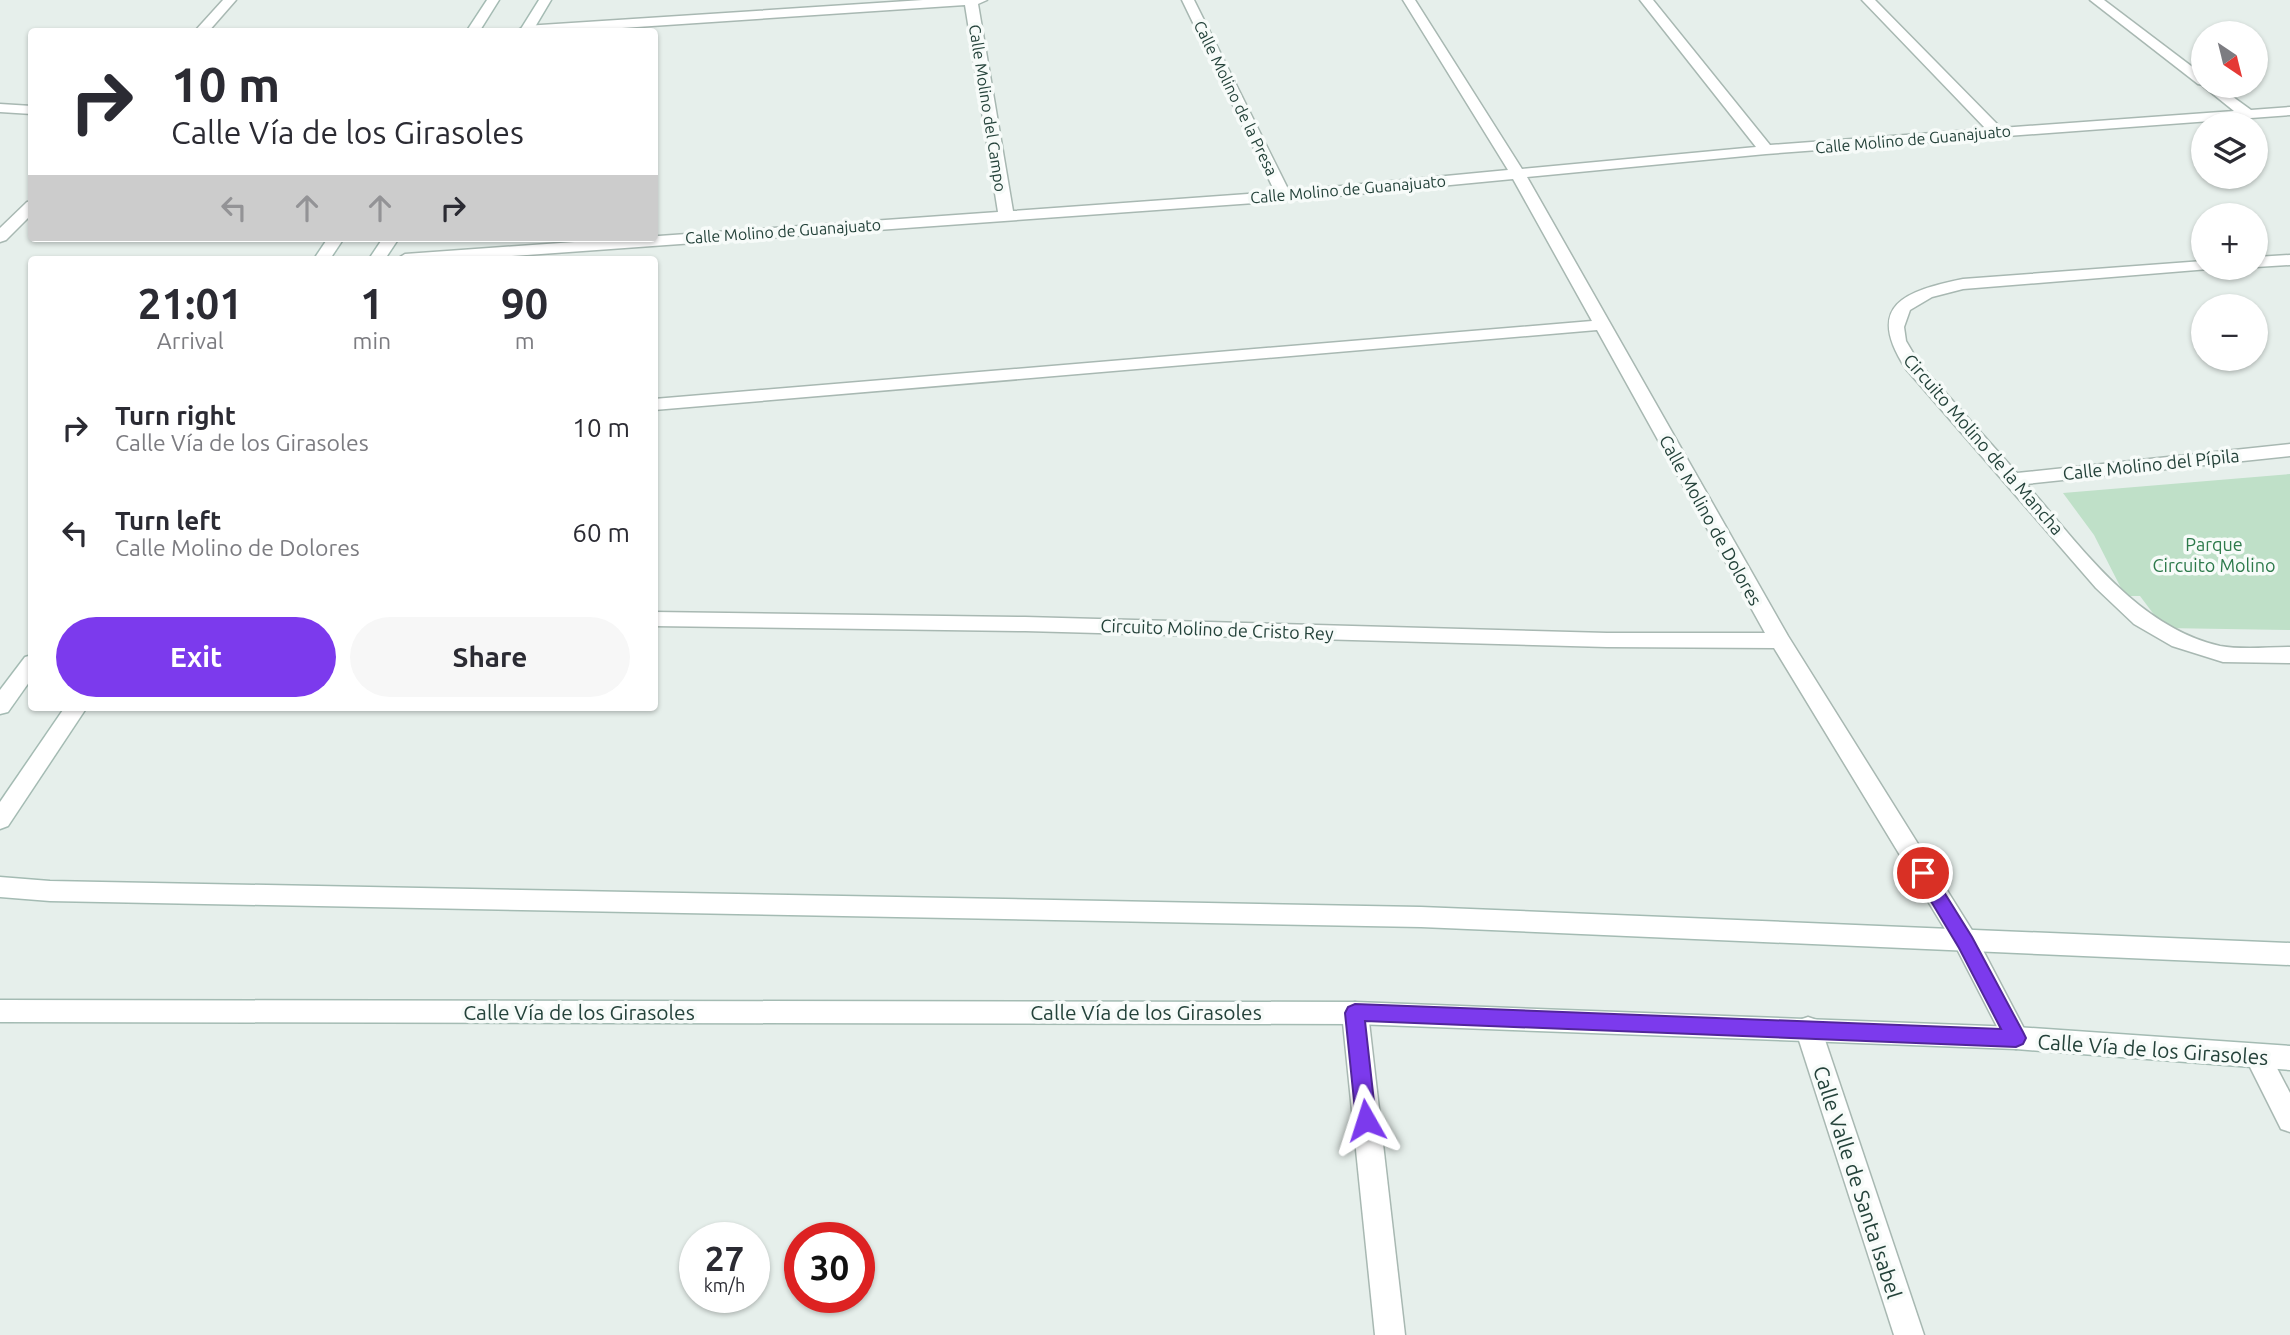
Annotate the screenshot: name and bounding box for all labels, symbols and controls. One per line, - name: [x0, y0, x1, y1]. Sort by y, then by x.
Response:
- street label: Calle Molino de la Presa: [1191, 18, 1281, 178]
- north arrow: [2191, 21, 2268, 98]
- map controls: [2191, 21, 2268, 371]
- street label: Calle Molino del Campo: [966, 23, 1010, 193]
- icon: right: [56, 56, 147, 147]
- text: 10 m: [171, 56, 280, 111]
- button: layers: [2191, 112, 2268, 189]
- text: Calle Vía de los Girasoles: [171, 114, 524, 150]
- street label: Calle Molino de Guanajuato: [1814, 121, 2012, 157]
- street label: Calle Molino de Guanajuato: [1249, 171, 1447, 207]
- icon: left: [215, 189, 253, 227]
- icon: ahead: [288, 189, 326, 227]
- icon: ahead: [361, 189, 399, 227]
- icon: right: [434, 189, 472, 227]
- button: +: [2191, 203, 2268, 280]
- street label: Calle Molino de Guanajuato: [684, 215, 882, 247]
- text: 21:01: [138, 280, 243, 327]
- text: 1: [360, 280, 384, 327]
- text: 90: [501, 280, 548, 327]
- button: −: [2191, 294, 2268, 371]
- text: Arrival: [157, 328, 224, 353]
- text: min: [353, 328, 391, 353]
- text: m: [515, 328, 535, 353]
- street label: Circuito Molino de la Mancha: [1900, 350, 2068, 538]
- text: Turn right: [115, 401, 236, 430]
- icon: right: [56, 409, 94, 447]
- text: 10 m: [572, 413, 630, 442]
- text: Calle Vía de los Girasoles: [115, 430, 369, 455]
- street label: Calle Molino de Dolores: [1656, 431, 1766, 609]
- street label: Calle Molino del Pípila: [2062, 445, 2240, 483]
- text: Turn left: [115, 506, 221, 535]
- icon: left: [56, 514, 94, 552]
- text: 60 m: [572, 518, 630, 547]
- park label: Parque Circuito Molino: [2153, 534, 2276, 575]
- text: Calle Molino de Dolores: [115, 535, 360, 560]
- street label: Circuito Molino de Cristo Rey: [1100, 615, 1334, 643]
- button: Exit: [56, 617, 336, 697]
- button: Share: [350, 617, 630, 697]
- pin: [1893, 843, 1953, 903]
- icon: arrive: [1904, 854, 1942, 892]
- street label: Calle Vía de los Girasoles: [463, 1000, 695, 1024]
- street label: Calle Vía de los Girasoles: [1030, 1000, 1262, 1024]
- street label: Calle Vía de los Girasoles: [2037, 1029, 2269, 1069]
- street label: Calle Valle de Santa Isabel: [1809, 1063, 1907, 1301]
- position arrow: [1329, 1083, 1403, 1157]
- speed limit sign: 30: [784, 1222, 875, 1313]
- text: 27: [705, 1238, 744, 1278]
- text: km/h: [704, 1275, 745, 1295]

